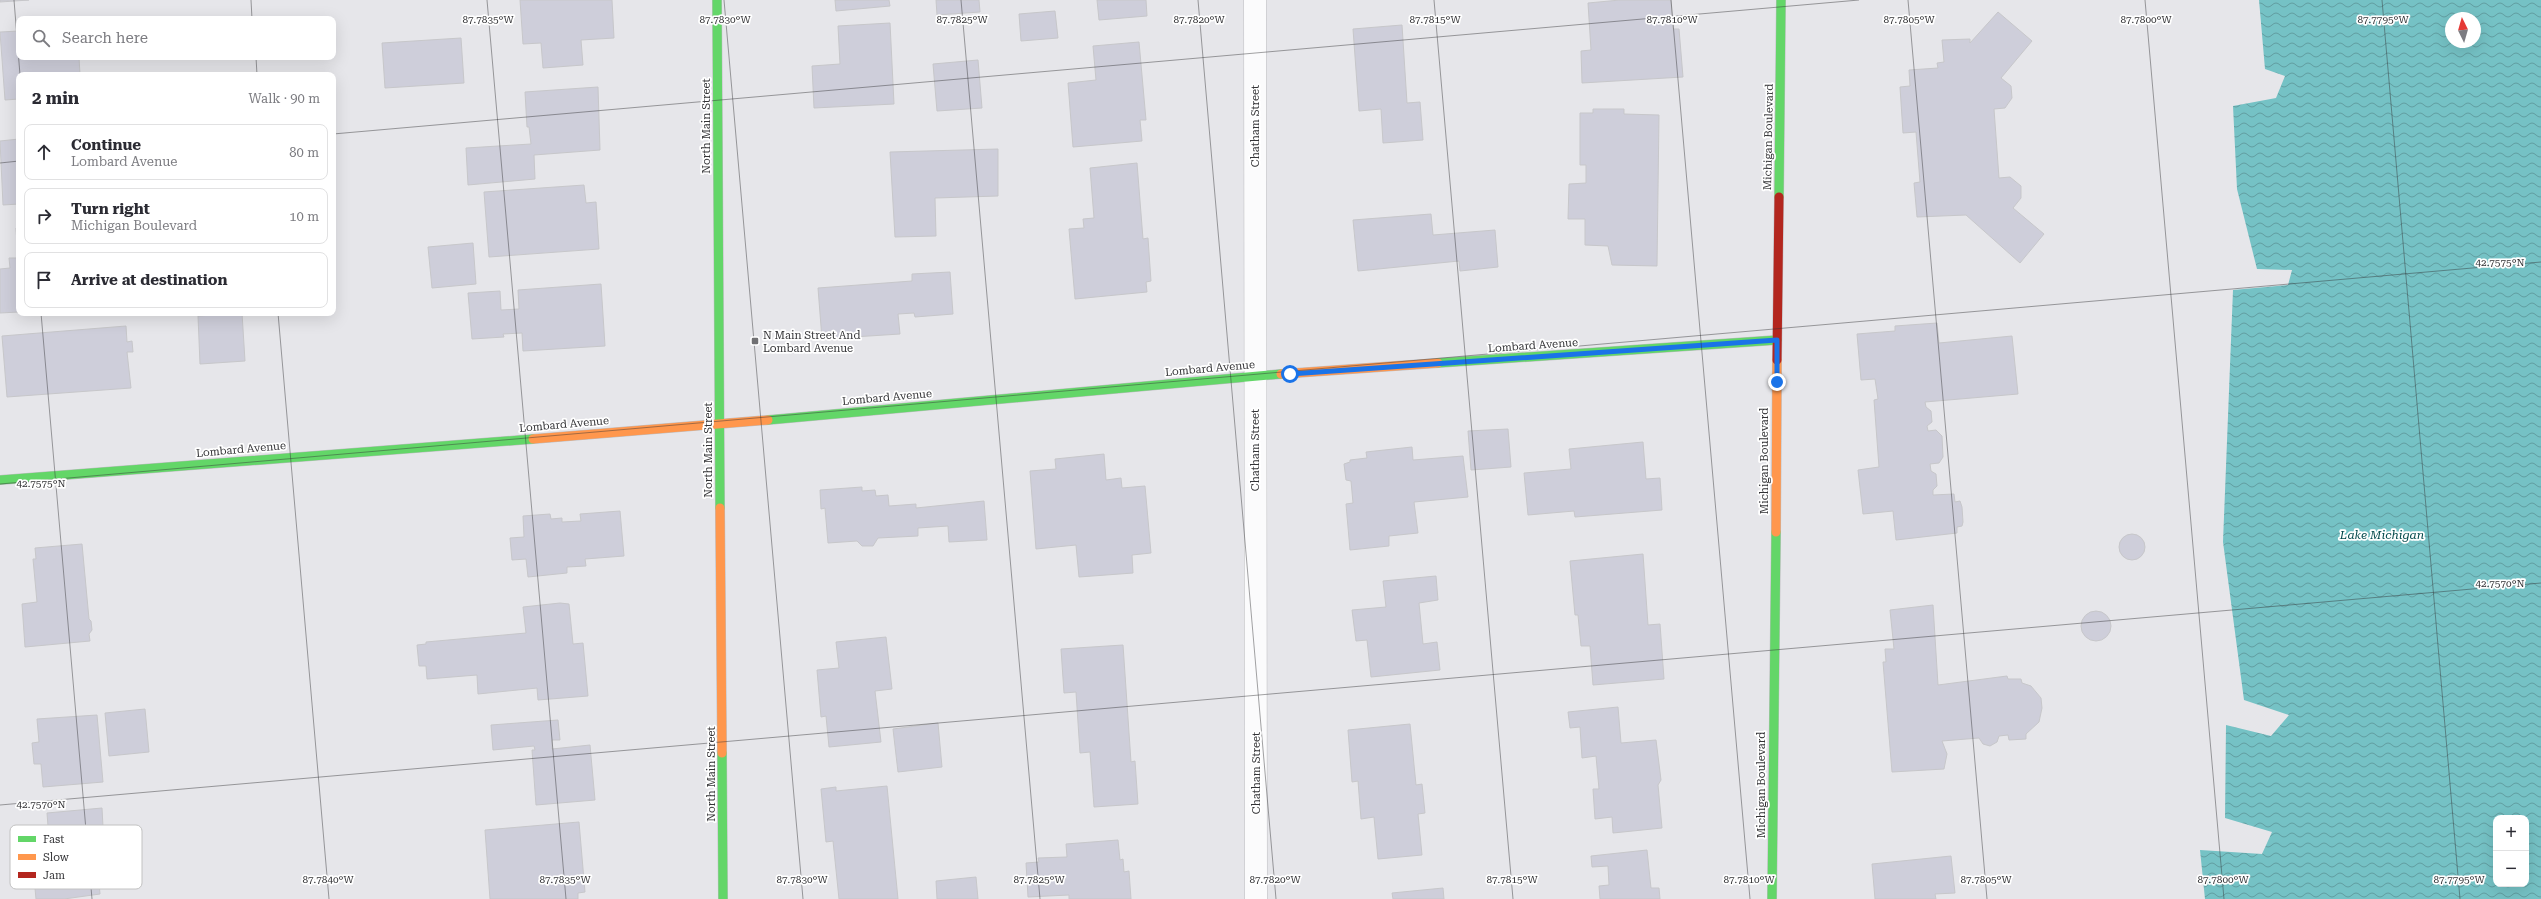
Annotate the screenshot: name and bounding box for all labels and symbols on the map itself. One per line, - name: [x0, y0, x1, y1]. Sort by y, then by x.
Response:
- north arrow: [2445, 12, 2481, 48]
- text: 87.7835°W: [462, 14, 514, 25]
- text: 87.7830°W: [699, 14, 751, 25]
- text: 87.7825°W: [936, 14, 988, 25]
- text: 87.7820°W: [1173, 14, 1225, 25]
- text: 87.7815°W: [1409, 14, 1461, 25]
- text: 87.7810°W: [1646, 14, 1698, 25]
- text: 87.7805°W: [1883, 14, 1935, 25]
- text: 87.7800°W: [2120, 14, 2172, 25]
- text: 87.7795°W: [2357, 14, 2409, 25]
- street label: North Main Street: [700, 78, 713, 174]
- street label: Michigan Boulevard: [1761, 84, 1776, 190]
- street label: Chatham Street: [1249, 85, 1262, 167]
- text: 42.7575°N: [2475, 257, 2525, 268]
- place label: N Main Street And Lombard Avenue: [763, 329, 860, 355]
- marker: N Main Street And Lombard Avenue: [750, 336, 760, 346]
- street label: Lombard Avenue: [1488, 336, 1578, 355]
- street label: Lombard Avenue: [1165, 358, 1256, 379]
- route start: [1281, 365, 1299, 383]
- route end: [1768, 373, 1786, 391]
- street label: Lombard Avenue: [842, 387, 933, 408]
- street label: North Main Street: [702, 402, 715, 498]
- street label: Michigan Boulevard: [1758, 408, 1771, 514]
- street label: Chatham Street: [1249, 409, 1262, 491]
- street label: Lombard Avenue: [519, 414, 610, 435]
- street label: Lombard Avenue: [196, 439, 287, 460]
- text: 42.7575°N: [16, 478, 66, 489]
- water label: Lake Michigan: [2339, 528, 2424, 542]
- text: 42.7570°N: [2475, 578, 2525, 589]
- street label: North Main Street: [705, 726, 718, 822]
- street label: Chatham Street: [1250, 732, 1263, 814]
- street label: Michigan Boulevard: [1755, 732, 1768, 838]
- text: 42.7570°N: [16, 799, 66, 810]
- legend: [10, 825, 142, 889]
- text: Fast: [43, 833, 64, 846]
- text: Slow: [43, 851, 70, 864]
- text: Jam: [43, 869, 65, 882]
- text: 87.7840°W: [302, 874, 354, 885]
- text: 87.7835°W: [539, 874, 591, 885]
- text: 87.7830°W: [776, 874, 828, 885]
- text: 87.7825°W: [1013, 874, 1065, 885]
- text: 87.7820°W: [1249, 874, 1301, 885]
- text: 87.7815°W: [1486, 874, 1538, 885]
- text: 87.7810°W: [1723, 874, 1775, 885]
- text: 87.7805°W: [1960, 874, 2012, 885]
- text: 87.7800°W: [2197, 874, 2249, 885]
- text: 87.7795°W: [2433, 874, 2485, 885]

